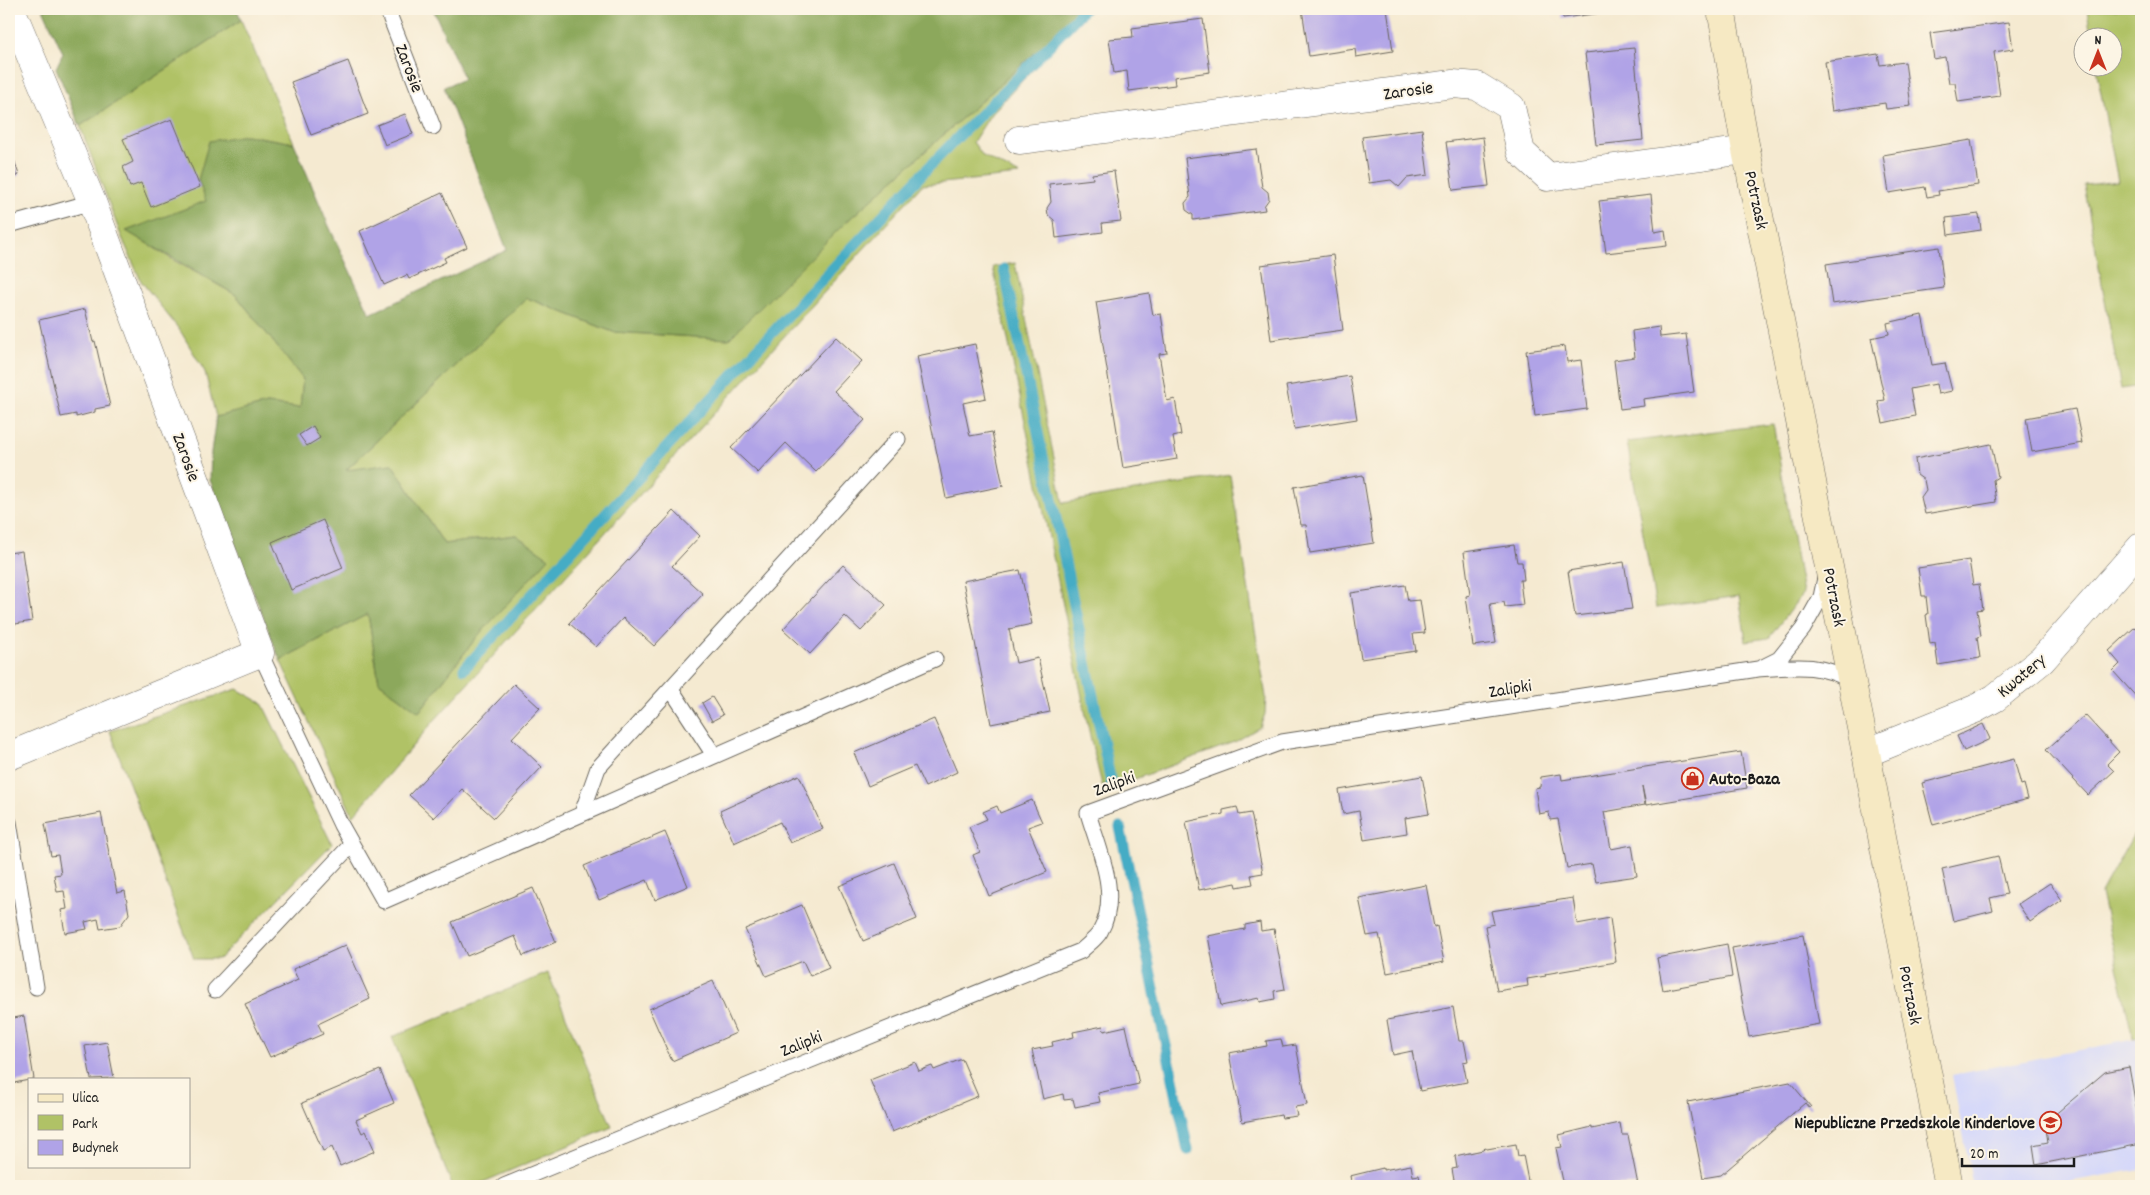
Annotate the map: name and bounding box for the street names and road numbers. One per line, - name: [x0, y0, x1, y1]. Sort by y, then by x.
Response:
- street label: Zarosie: [387, 41, 428, 97]
- street label: Zarosie: [1382, 77, 1435, 108]
- street label: Potrzask: [1736, 169, 1773, 232]
- street label: Zarosie: [164, 430, 205, 486]
- street label: Potrzask: [1815, 566, 1851, 629]
- street label: Kwatery: [1993, 649, 2053, 705]
- street label: Zalipki: [1487, 675, 1534, 706]
- street label: Zalipki: [1090, 766, 1139, 804]
- street label: Potrzask: [1891, 964, 1927, 1027]
- street label: Zalipki: [777, 1026, 827, 1065]

